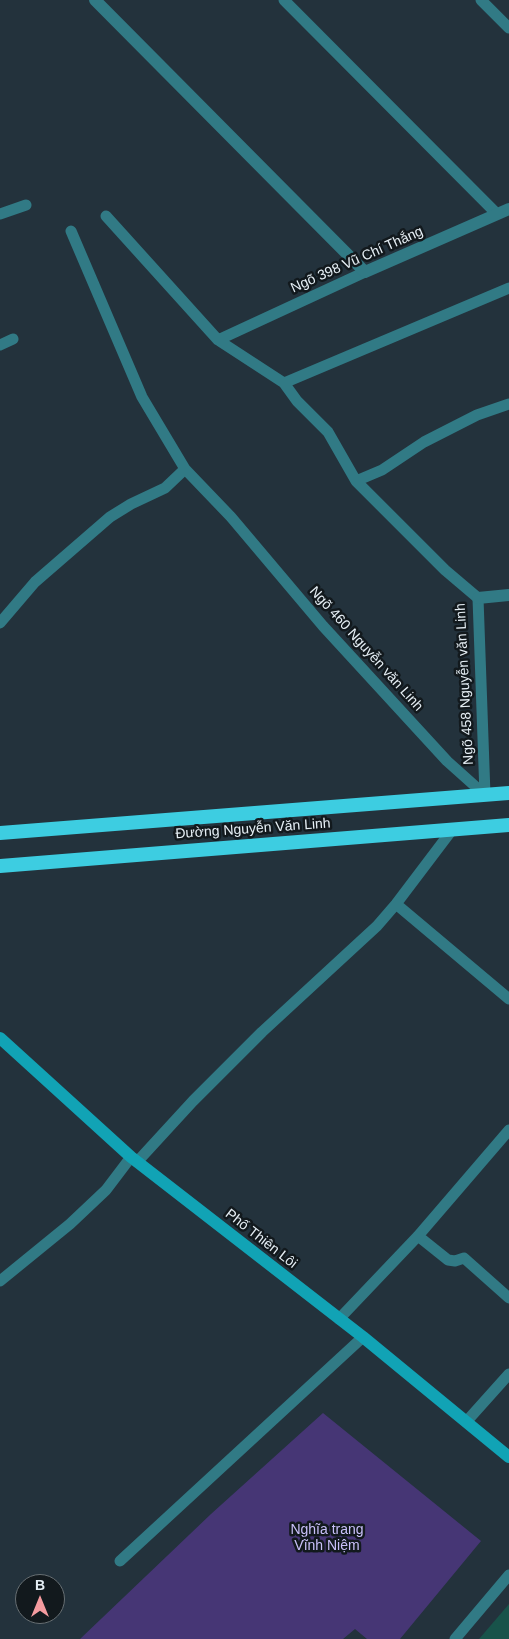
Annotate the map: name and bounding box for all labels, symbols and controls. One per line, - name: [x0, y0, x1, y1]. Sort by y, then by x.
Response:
- street label: Ngõ 398 Vũ Chí Thắng: [288, 223, 426, 297]
- street label: Ngõ 460 Nguyễn văn Linh: [306, 583, 426, 715]
- street label: Ngõ 458 Nguyễn văn Linh: [452, 603, 478, 765]
- street label: Đường Nguyễn Văn Linh: [175, 815, 331, 843]
- street label: Phố Thiên Lôi: [222, 1206, 300, 1272]
- park label: Nghĩa trang Vĩnh Niệm: [290, 1522, 364, 1554]
- north arrow: [15, 1574, 65, 1624]
- text: B: [35, 1577, 45, 1593]

